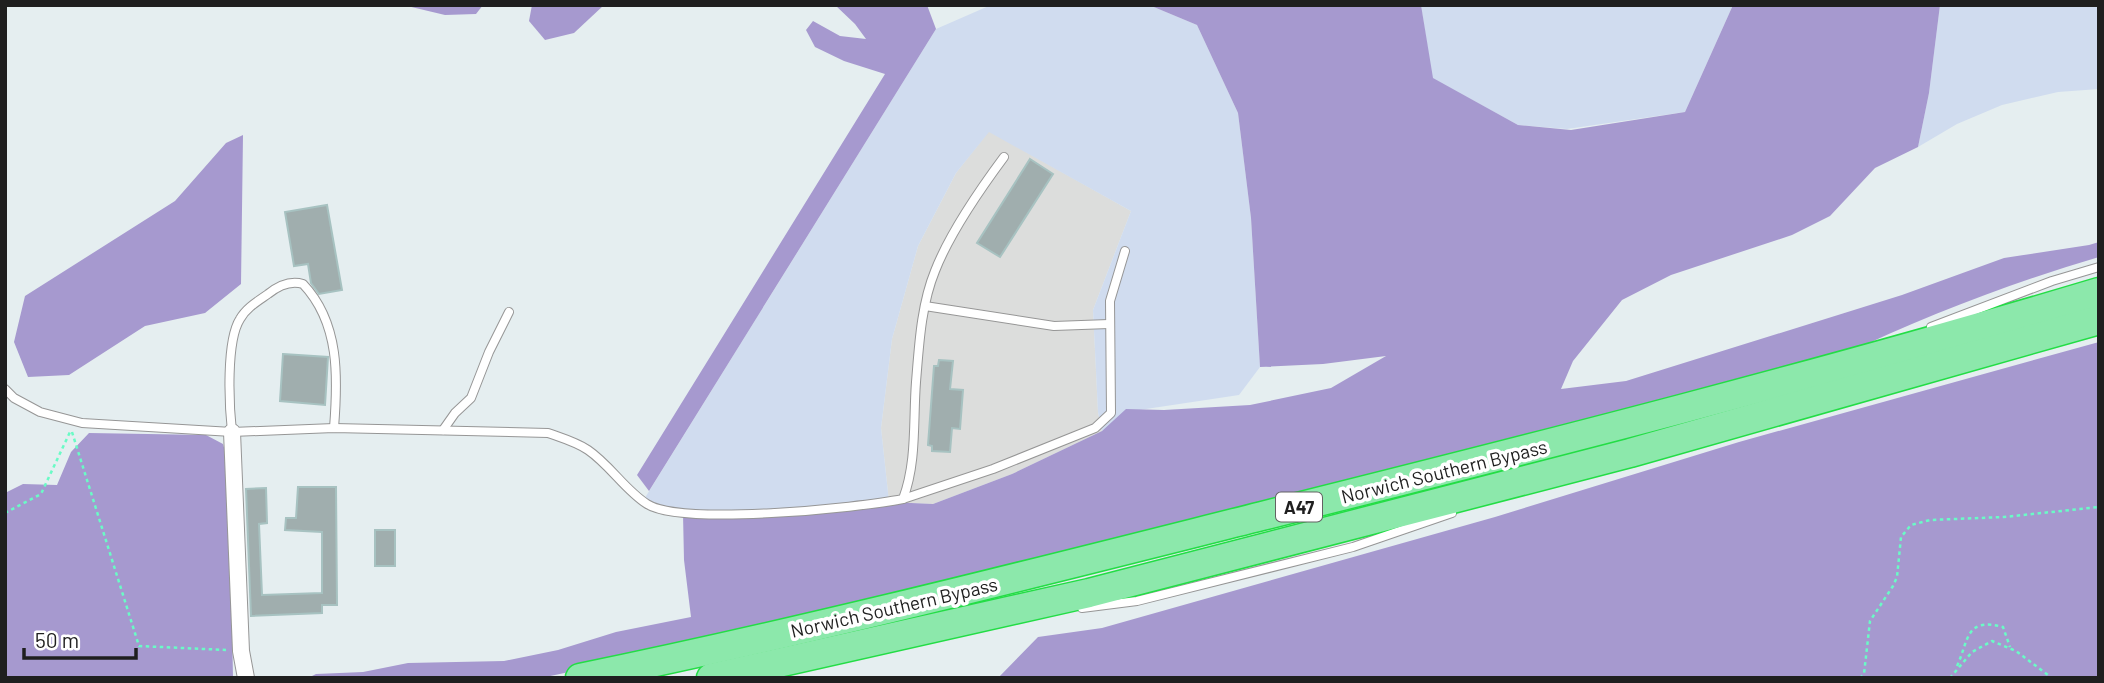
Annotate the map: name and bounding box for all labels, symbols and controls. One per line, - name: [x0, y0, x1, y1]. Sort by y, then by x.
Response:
- street label: Norwich Southern Bypass: [1339, 434, 1549, 508]
- road number: A47: [1276, 492, 1322, 522]
- street label: Norwich Southern Bypass: [788, 572, 1000, 642]
- scale bar: [24, 616, 136, 660]
- text: 50 m: [35, 627, 79, 652]

